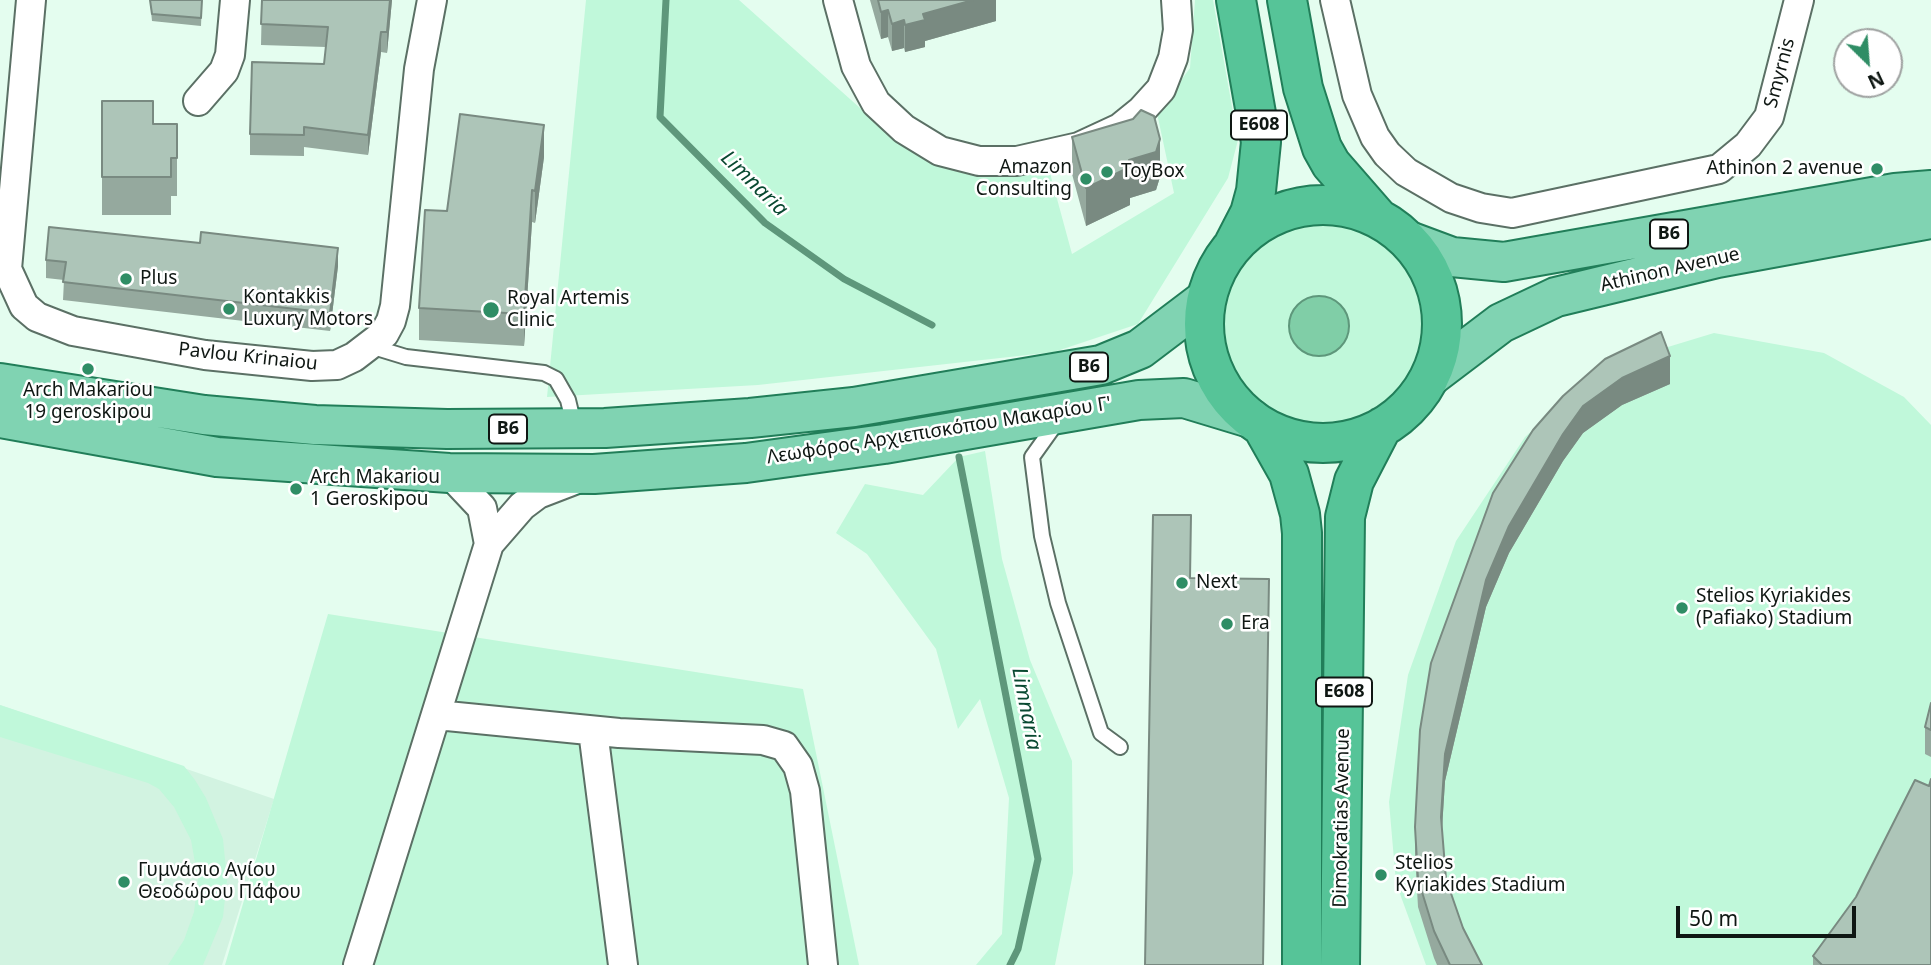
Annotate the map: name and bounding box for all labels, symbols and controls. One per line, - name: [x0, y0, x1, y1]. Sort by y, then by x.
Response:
- north arrow: [1833, 28, 1903, 98]
- street label: Smyrnis: [1760, 36, 1800, 110]
- text: N: [1864, 65, 1889, 95]
- road number: E608: [1231, 110, 1287, 140]
- water label: Limnaria: [715, 146, 793, 222]
- place label: Amazon Consulting: [976, 157, 1072, 201]
- place label: Athinon 2 avenue: [1706, 158, 1863, 180]
- place label: ToyBox: [1121, 161, 1185, 183]
- marker: Athinon 2 avenue: [1869, 161, 1885, 177]
- marker: ToyBox: [1099, 164, 1115, 180]
- marker: Amazon Consulting: [1078, 171, 1094, 187]
- road number: B6: [1650, 220, 1688, 248]
- street label: Athinon Avenue: [1598, 243, 1742, 297]
- place label: Plus: [140, 268, 177, 290]
- marker: Plus: [118, 271, 134, 287]
- place label: Kontakkis Luxury Motors: [243, 287, 373, 331]
- place label: Royal Artemis Clinic: [507, 288, 629, 332]
- marker: Royal Artemis Clinic: [481, 300, 501, 320]
- marker: Kontakkis Luxury Motors: [221, 301, 237, 317]
- street label: Pavlou Krinaiou: [177, 338, 319, 376]
- road number: B6: [1070, 352, 1108, 382]
- marker: Arch Makariou 19 geroskipou: [80, 361, 96, 377]
- place label: Arch Makariou 19 geroskipou: [23, 380, 153, 424]
- street label: Λεωφόρος Αρχιεπισκόπου Μακαρίου Γ': [765, 392, 1113, 470]
- road number: B6: [489, 414, 527, 444]
- place label: Arch Makariou 1 Geroskipou: [310, 467, 440, 511]
- marker: Arch Makariou 1 Geroskipou: [288, 481, 304, 497]
- place label: Next: [1196, 572, 1238, 594]
- marker: Next: [1174, 575, 1190, 591]
- place label: Stelios Kyriakides (Pafiako) Stadium: [1696, 586, 1852, 630]
- marker: Stelios Kyriakides (Pafiako) Stadium: [1674, 600, 1690, 616]
- place label: Era: [1241, 613, 1270, 635]
- marker: Era: [1219, 616, 1235, 632]
- water label: Limnaria: [1006, 666, 1046, 752]
- road number: E608: [1316, 678, 1372, 706]
- street label: Dimokratias Avenue: [1329, 728, 1355, 908]
- place label: Stelios Kyriakides Stadium: [1395, 853, 1565, 897]
- place label: Γυμνάσιο Αγίου Θεοδώρου Πάφου: [138, 860, 301, 904]
- marker: Stelios Kyriakides Stadium: [1373, 867, 1389, 883]
- marker: Γυμνάσιο Αγίου Θεοδώρου Πάφου: [116, 874, 132, 890]
- scale bar: [1679, 892, 1859, 936]
- text: 50 m: [1689, 904, 1738, 932]

